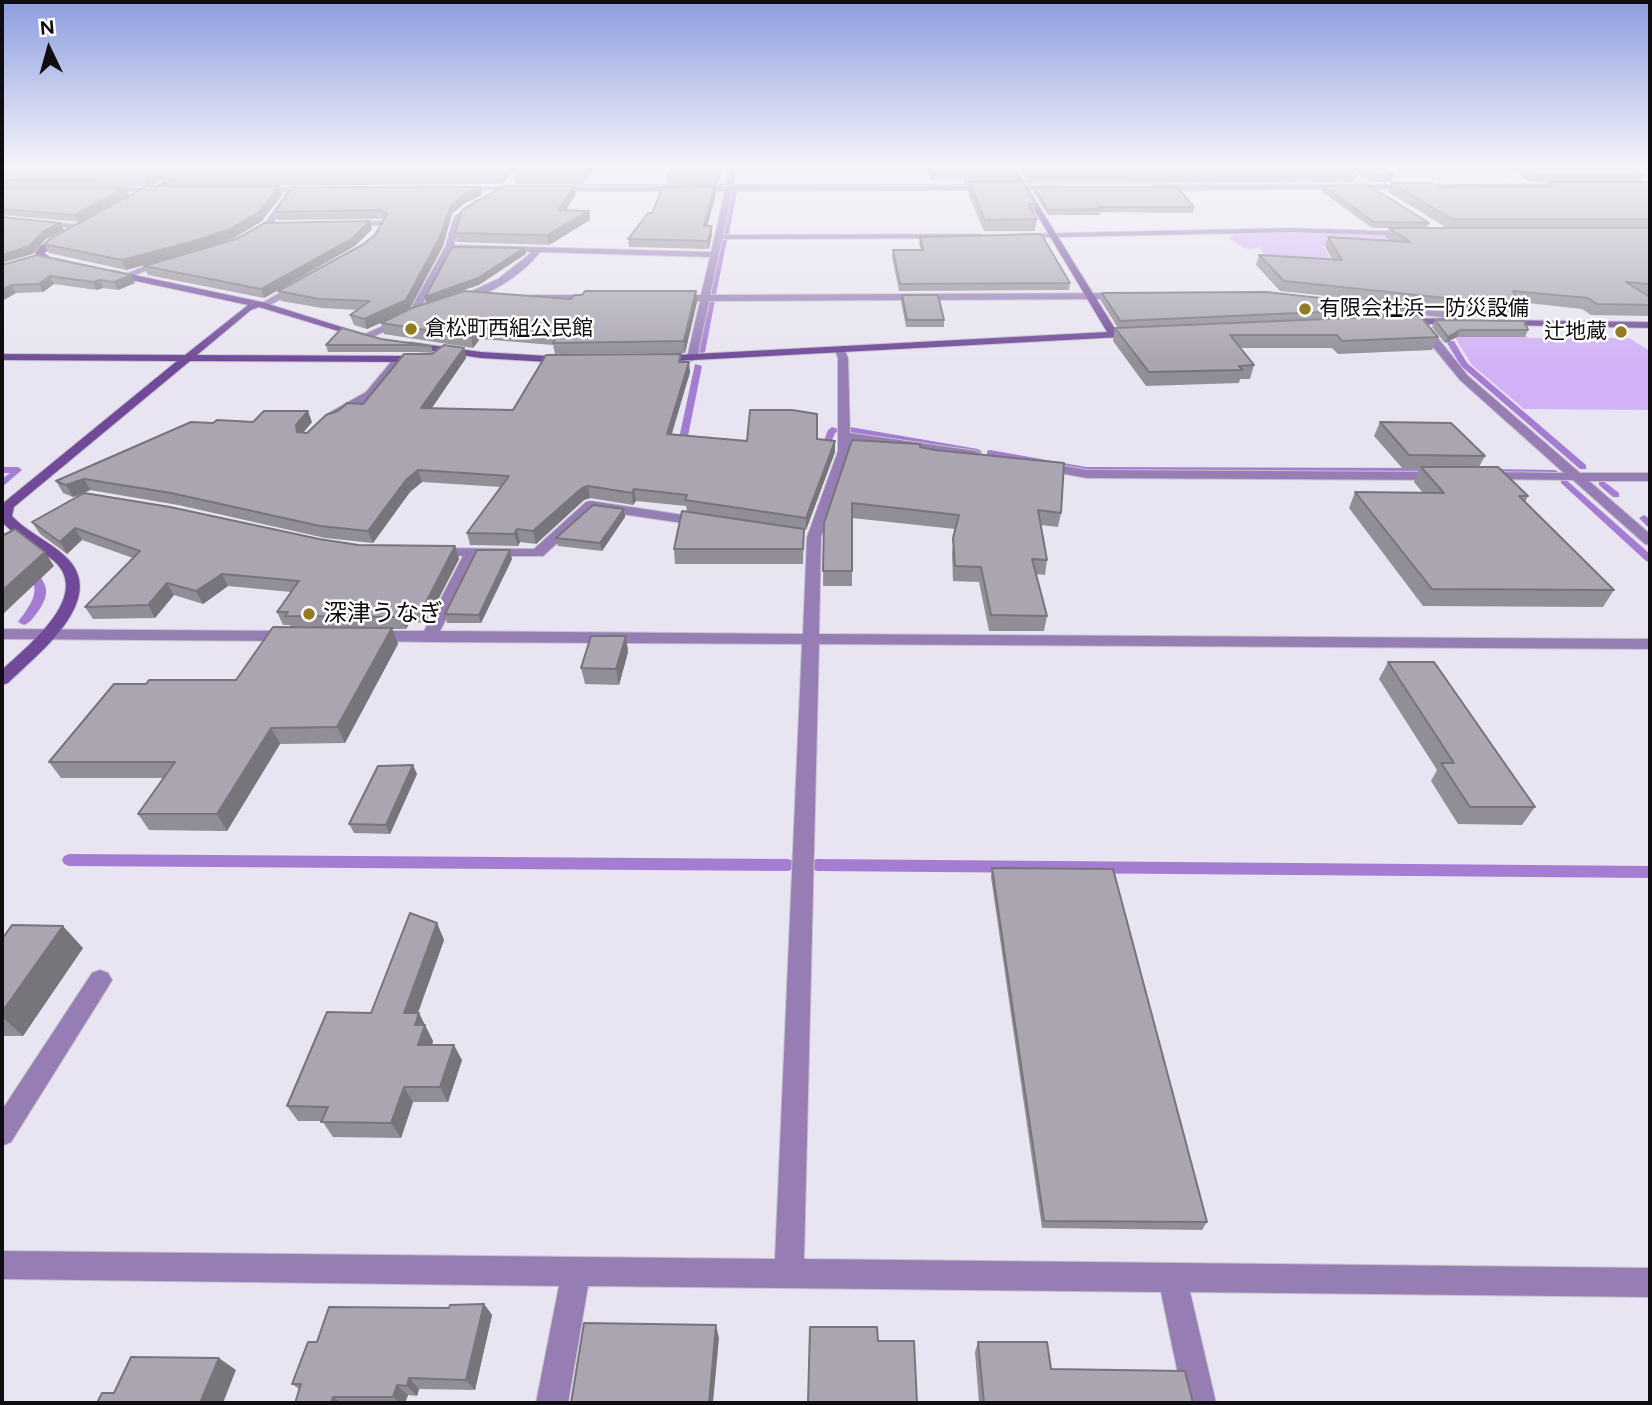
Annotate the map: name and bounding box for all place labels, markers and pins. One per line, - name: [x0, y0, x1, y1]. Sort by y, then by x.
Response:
- place label: 有限会社浜一防災設備: [1319, 296, 1529, 322]
- marker: 有限会社浜一防災設備: [1297, 301, 1313, 317]
- place label: 倉松町西組公民館: [425, 316, 593, 342]
- place label: 辻地蔵: [1544, 319, 1607, 345]
- marker: 倉松町西組公民館: [403, 321, 419, 337]
- marker: 辻地蔵: [1613, 324, 1629, 340]
- place label: 深津うなぎ: [323, 600, 443, 628]
- marker: 深津うなぎ: [301, 606, 317, 622]

